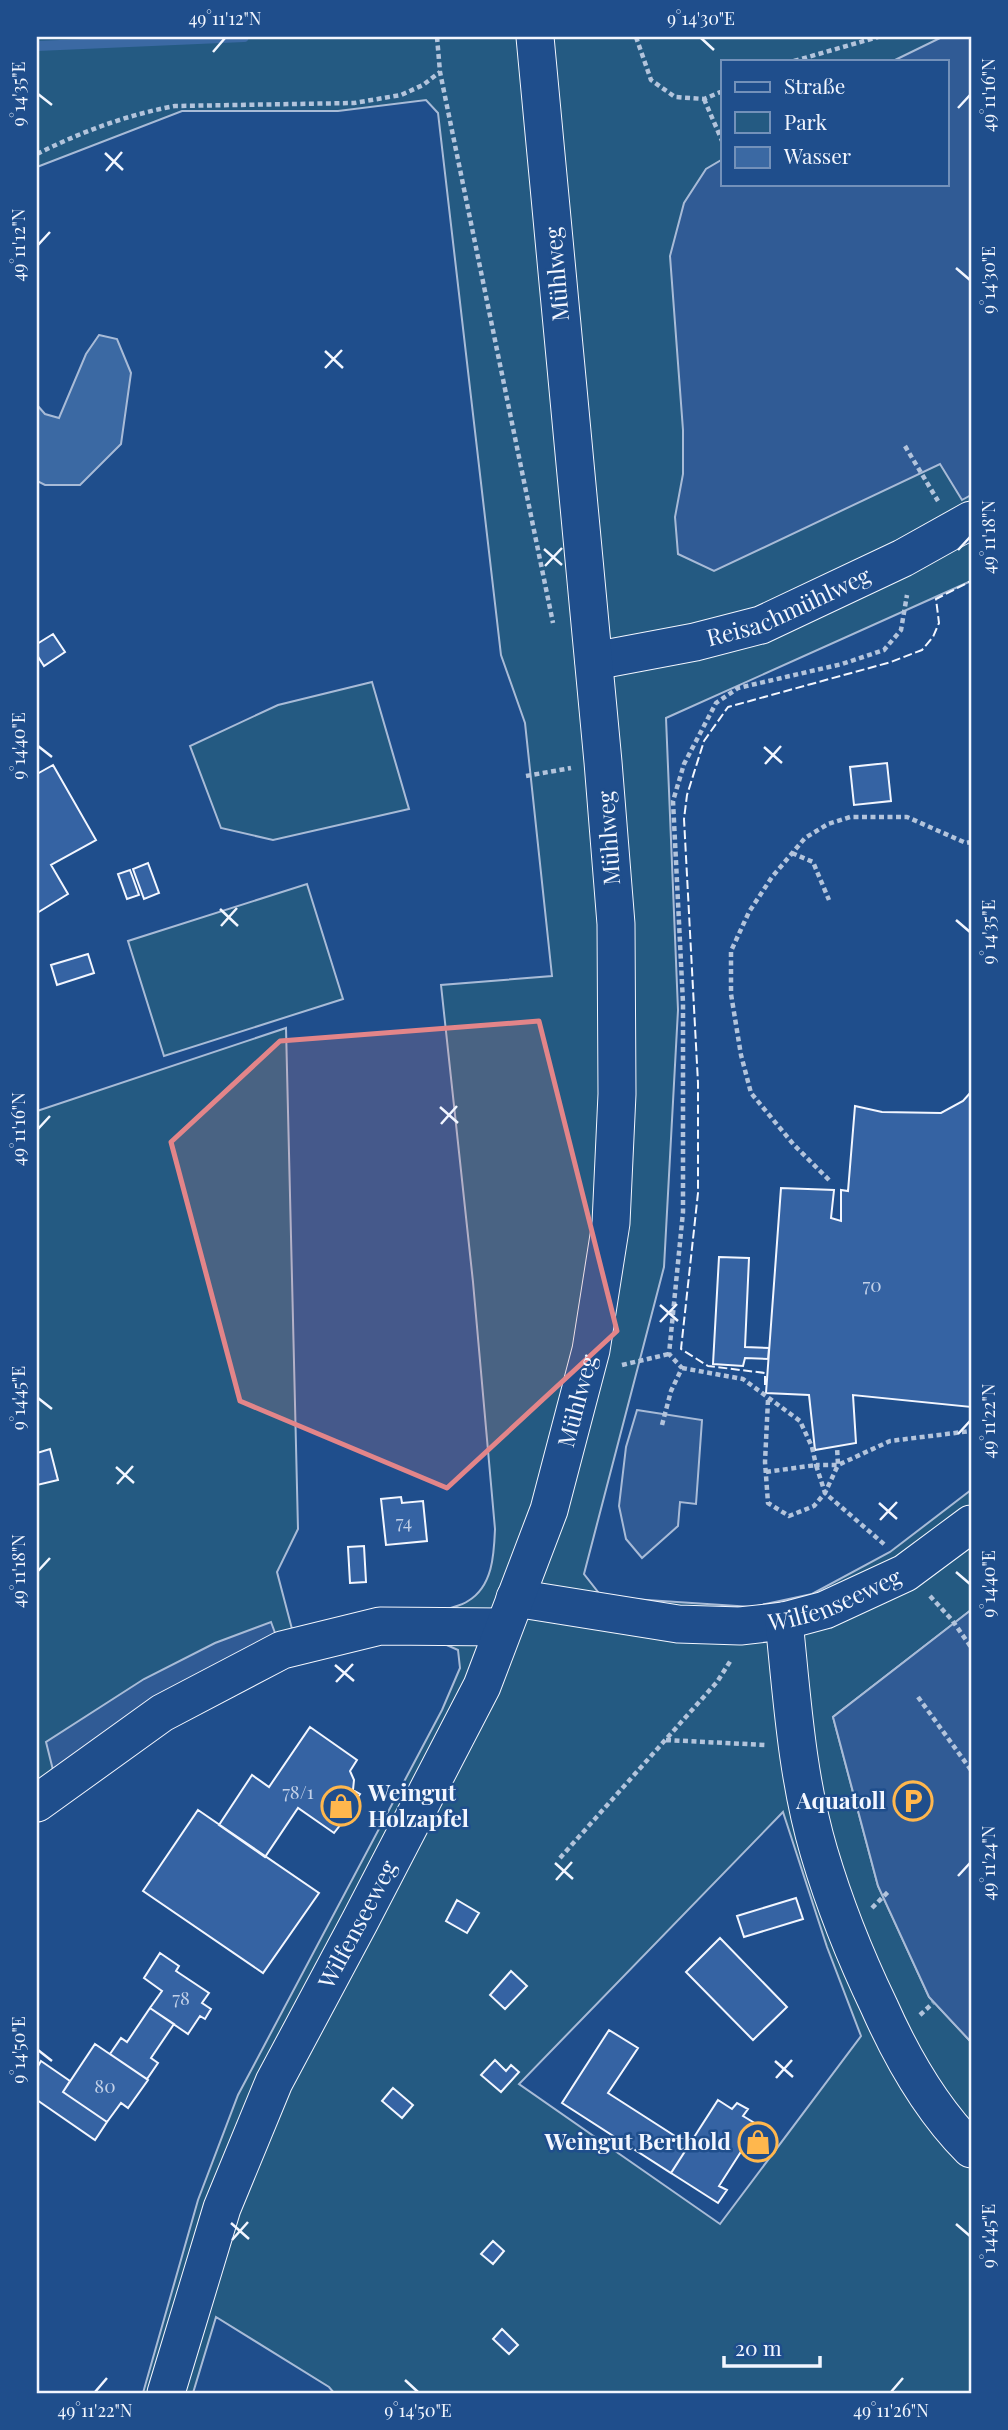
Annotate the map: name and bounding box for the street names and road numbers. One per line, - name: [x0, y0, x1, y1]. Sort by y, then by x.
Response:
- street label: Mühlweg: [536, 226, 575, 323]
- street label: Reisachmühlweg: [703, 559, 875, 652]
- street label: Mühlweg: [589, 790, 626, 886]
- street label: Mühlweg: [549, 1351, 603, 1450]
- street label: Wilfenseeweg: [765, 1560, 906, 1637]
- street label: Wilfenseeweg: [309, 1854, 403, 1994]

